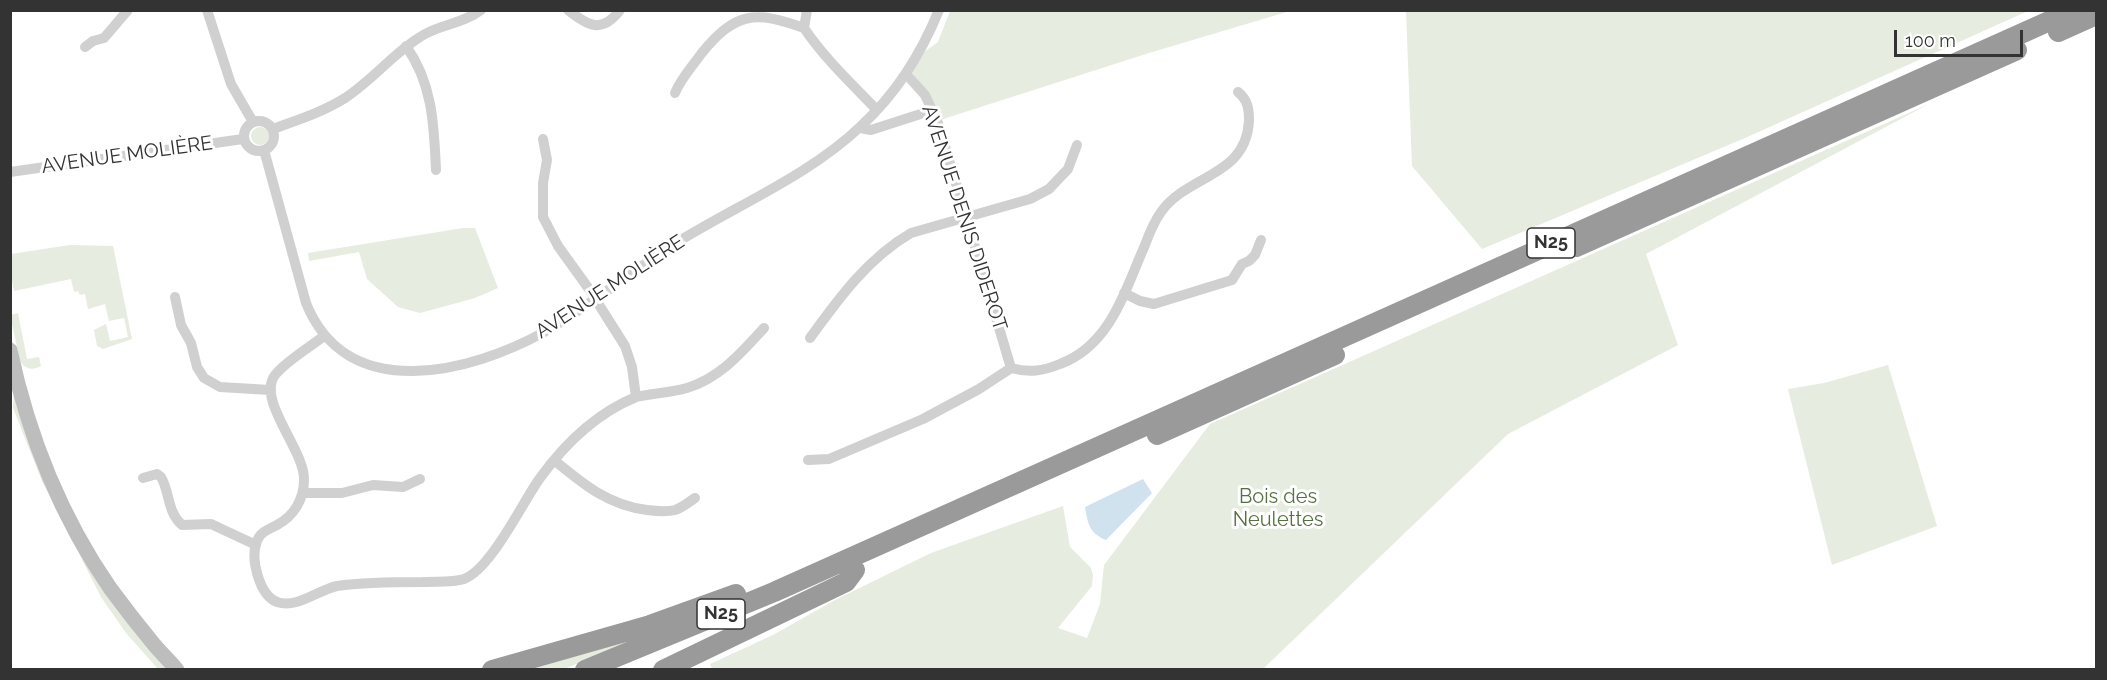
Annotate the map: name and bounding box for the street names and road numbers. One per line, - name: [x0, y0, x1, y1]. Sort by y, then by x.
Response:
- street label: AVENUE DENIS DIDEROT: [916, 102, 1012, 334]
- street label: AVENUE MOLIÈRE: [40, 131, 214, 179]
- road number: N25: [1527, 228, 1575, 258]
- street label: AVENUE MOLIÈRE: [531, 230, 689, 344]
- road number: N25: [697, 599, 745, 629]

